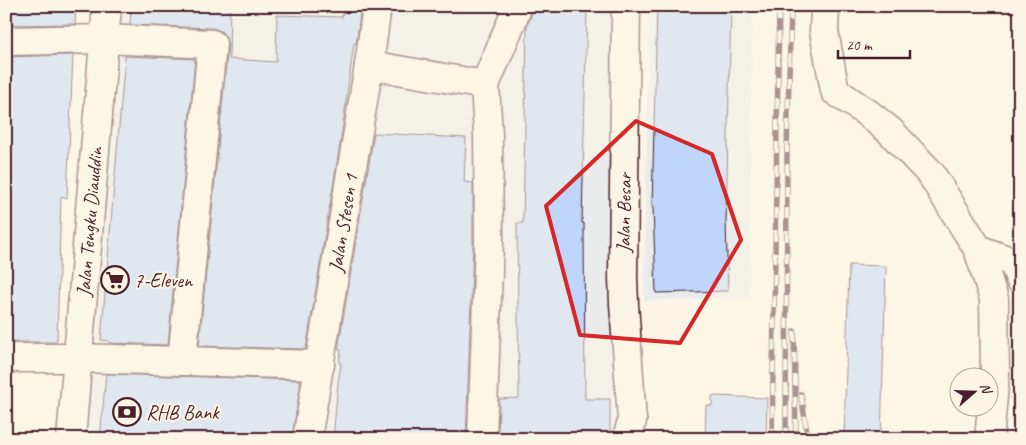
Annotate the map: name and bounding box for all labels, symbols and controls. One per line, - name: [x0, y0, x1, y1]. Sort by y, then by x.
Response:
- scale bar: [838, 28, 911, 60]
- text: 20 m: [846, 36, 873, 55]
- street label: Jalan Tengku Diauddin: [70, 145, 108, 298]
- street label: Jalan Stesen 1: [322, 171, 363, 275]
- street label: Jalan Besar: [611, 171, 637, 254]
- supermarket icon: 7-Eleven: [100, 265, 130, 295]
- place label: 7-Eleven: [134, 268, 193, 293]
- north arrow: [948, 368, 998, 418]
- text: N: [976, 381, 996, 397]
- bank icon: RHB Bank: [112, 397, 142, 427]
- place label: RHB Bank: [146, 400, 220, 425]

